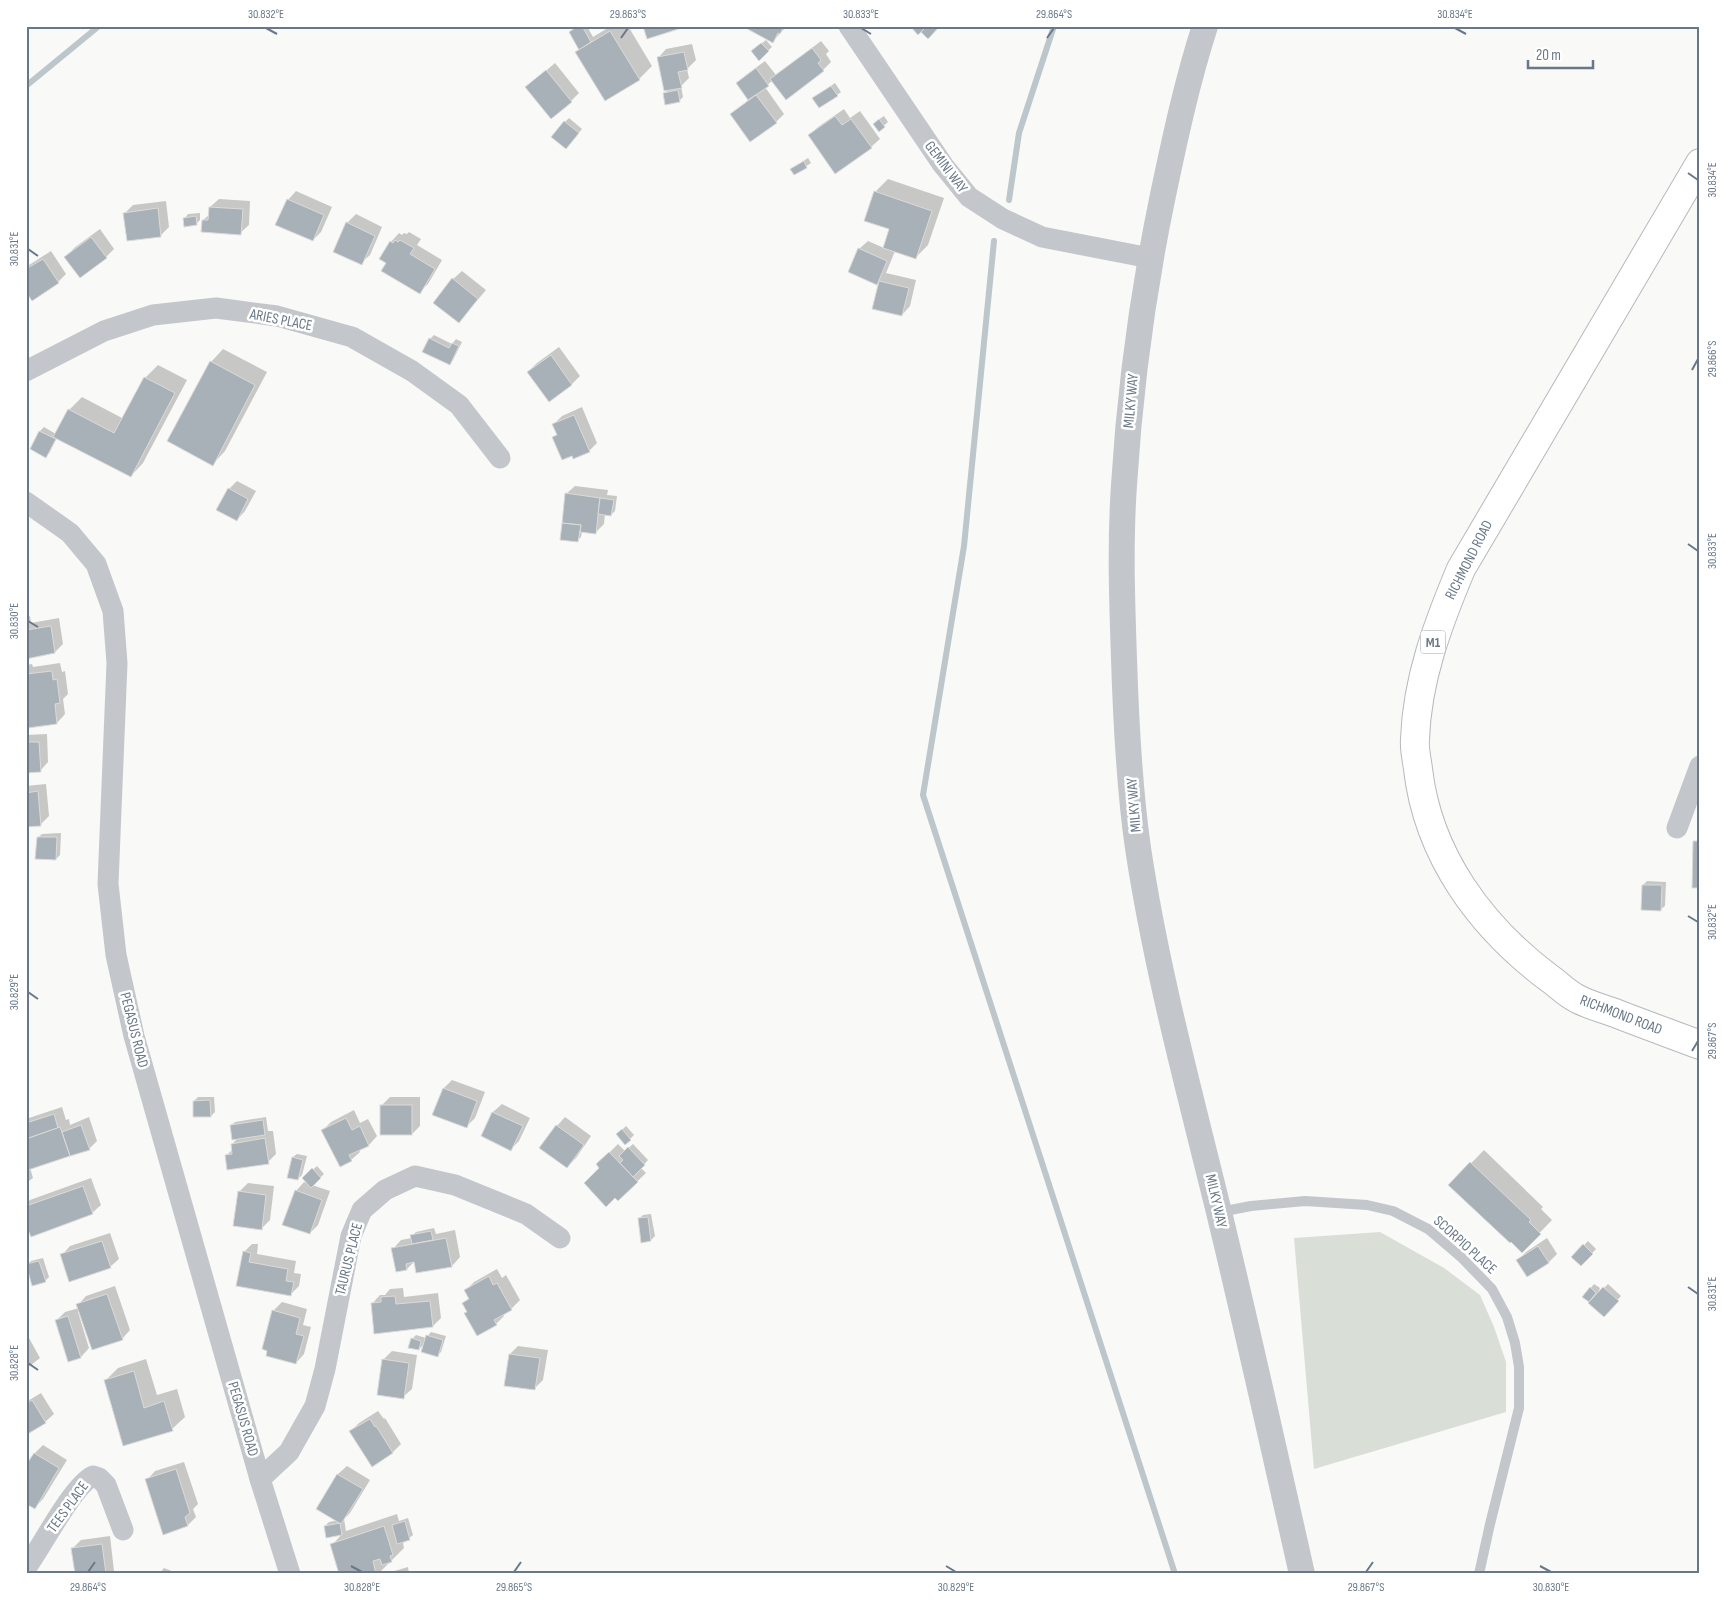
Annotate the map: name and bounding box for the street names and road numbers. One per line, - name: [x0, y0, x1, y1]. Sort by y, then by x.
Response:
- street label: GEMINI WAY: [920, 137, 972, 197]
- street label: ARIES PLACE: [247, 304, 314, 335]
- street label: MILKY WAY: [1119, 372, 1143, 429]
- street label: RICHMOND ROAD: [1441, 517, 1497, 603]
- road number: M1: [1420, 630, 1446, 654]
- street label: MILKY WAY: [1122, 776, 1146, 833]
- street label: PEGASUS ROAD: [115, 990, 153, 1070]
- street label: RICHMOND ROAD: [1577, 991, 1665, 1039]
- street label: MILKY WAY: [1201, 1172, 1232, 1230]
- street label: SCORPIO PLACE: [1429, 1212, 1501, 1278]
- street label: TAURUS PLACE: [331, 1221, 367, 1297]
- street label: PEGASUS ROAD: [223, 1379, 263, 1459]
- street label: TEES PLACE: [43, 1478, 93, 1536]

